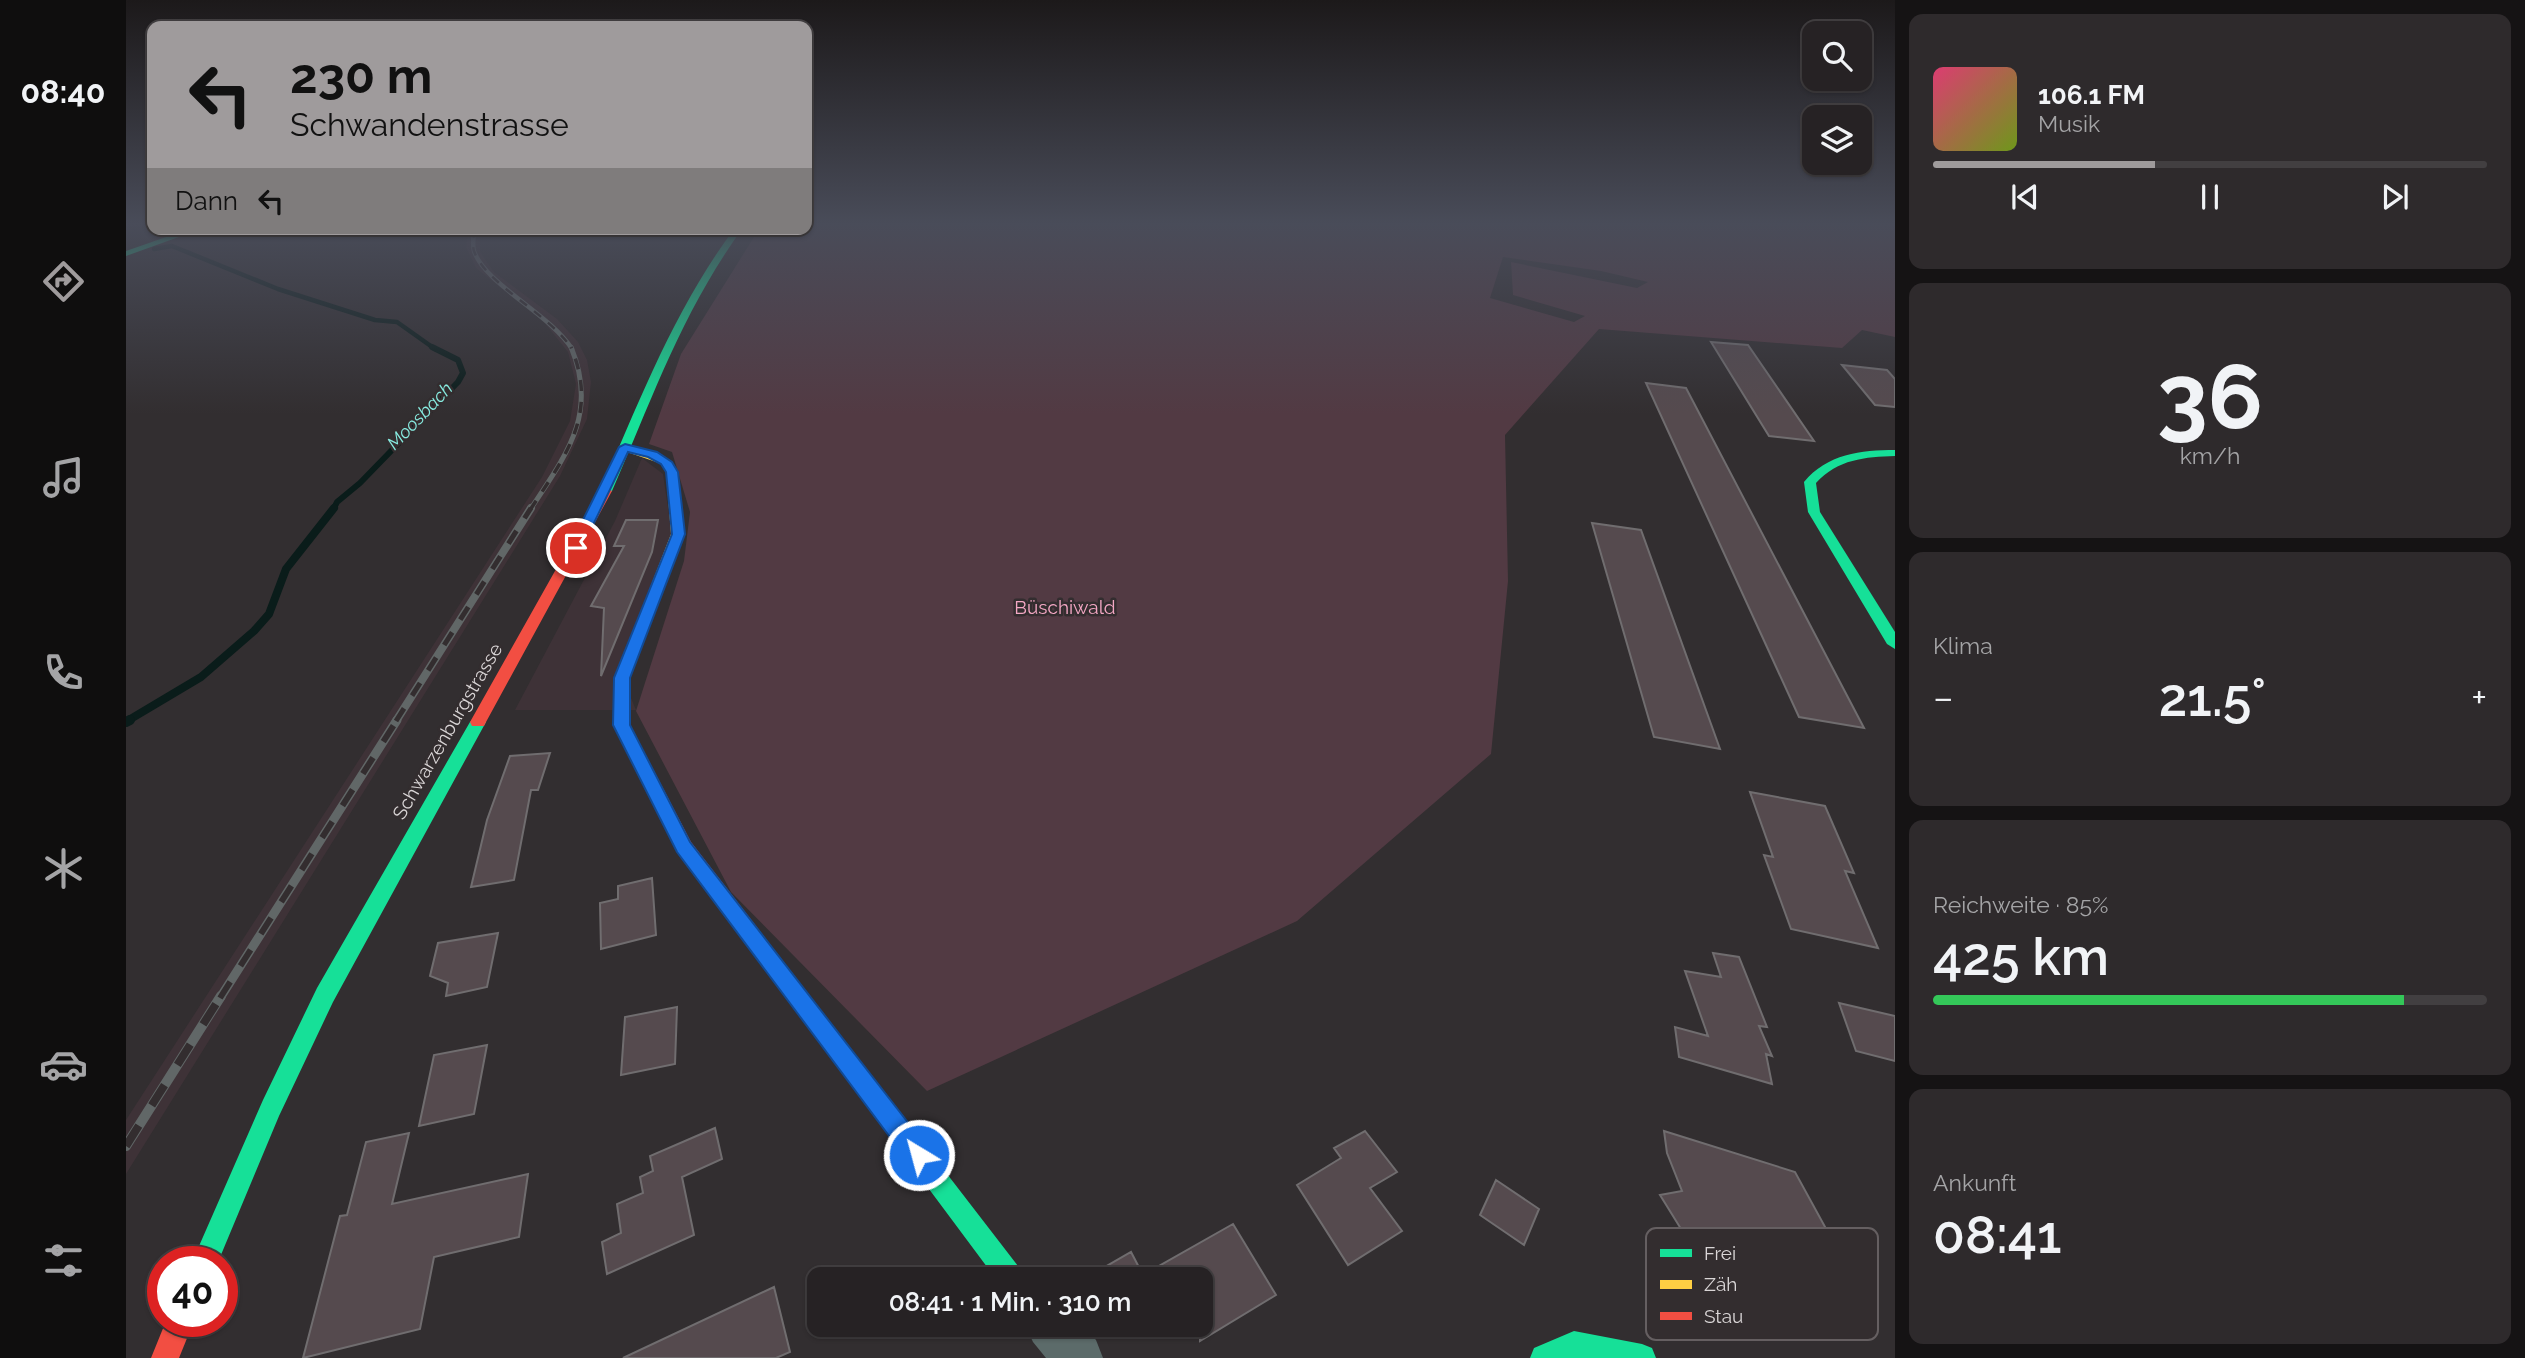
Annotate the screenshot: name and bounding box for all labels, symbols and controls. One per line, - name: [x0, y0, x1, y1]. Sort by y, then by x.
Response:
- map controls: [1802, 21, 1872, 175]
- button: search: [1802, 21, 1872, 91]
- text: 230 m: [290, 47, 432, 104]
- icon: left: [175, 49, 266, 140]
- text: 08:40: [21, 73, 105, 110]
- text: 106.1 FM: [2038, 80, 2145, 110]
- button: layers: [1802, 105, 1872, 175]
- text: Schwandenstrasse: [290, 106, 569, 143]
- text: Musik: [2038, 110, 2100, 137]
- icon: previous: [2006, 178, 2044, 216]
- icon: pause: [2191, 178, 2229, 216]
- icon: next: [2376, 178, 2414, 216]
- icon: left: [252, 182, 290, 220]
- text: Dann: [175, 186, 238, 216]
- icon: directions: [39, 257, 88, 306]
- text: 36: [2157, 343, 2263, 450]
- water label: Moosbach: [383, 378, 457, 454]
- text: km/h: [2180, 442, 2240, 469]
- icon: music: [39, 453, 88, 502]
- pin: [546, 518, 606, 578]
- icon: arrive: [557, 529, 595, 567]
- park label: Büschiwald: [1014, 596, 1116, 618]
- text: Klima: [1933, 632, 1993, 659]
- street label: Schwarzenburgstrasse: [388, 639, 506, 823]
- icon: phone: [39, 648, 88, 697]
- text: 21.5°: [2159, 667, 2266, 728]
- text: −: [1933, 675, 1953, 720]
- text: +: [2471, 675, 2487, 720]
- icon: climate: [39, 844, 88, 893]
- text: Reichweite · 85%: [1933, 891, 2108, 918]
- text: 425 km: [1933, 926, 2109, 987]
- icon: car: [39, 1040, 88, 1089]
- position arrow: [882, 1118, 956, 1192]
- text: Ankunft: [1933, 1169, 2016, 1196]
- text: 08:41: [1933, 1204, 2062, 1265]
- legend: [1646, 1228, 1878, 1340]
- icon: filters: [39, 1236, 88, 1285]
- text: Frei: [1704, 1242, 1736, 1264]
- speed limit sign: 40: [147, 1246, 238, 1337]
- text: Zäh: [1704, 1273, 1737, 1295]
- text: 08:41 · 1 Min. · 310 m: [889, 1287, 1131, 1317]
- text: Stau: [1704, 1305, 1743, 1327]

